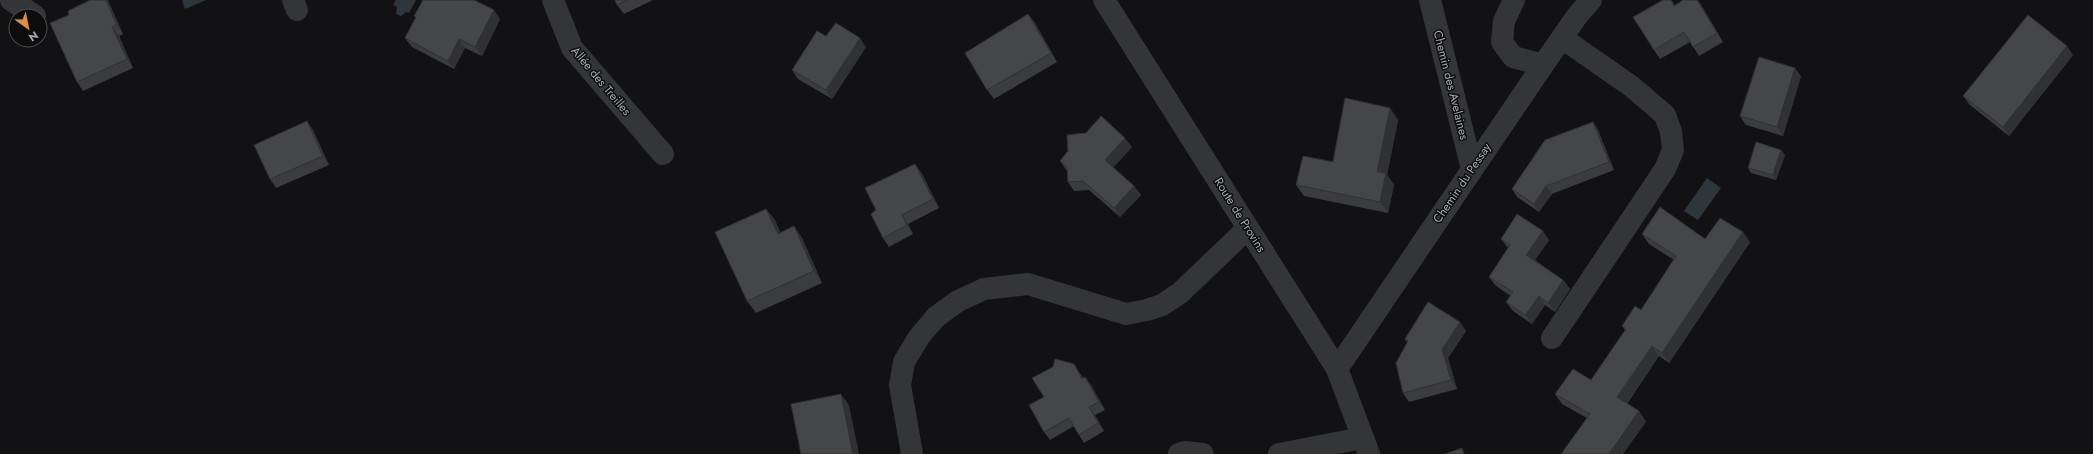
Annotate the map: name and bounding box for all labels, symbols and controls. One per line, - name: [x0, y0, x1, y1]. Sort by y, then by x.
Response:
- north arrow: [8, 8, 48, 48]
- text: N: [25, 27, 41, 45]
- street label: Chemin des Avelaines: [1429, 28, 1473, 142]
- street label: Allée des Treilles: [567, 43, 635, 120]
- street label: Chemin du Pessay: [1429, 139, 1496, 227]
- street label: Route de Provins: [1210, 174, 1270, 256]

